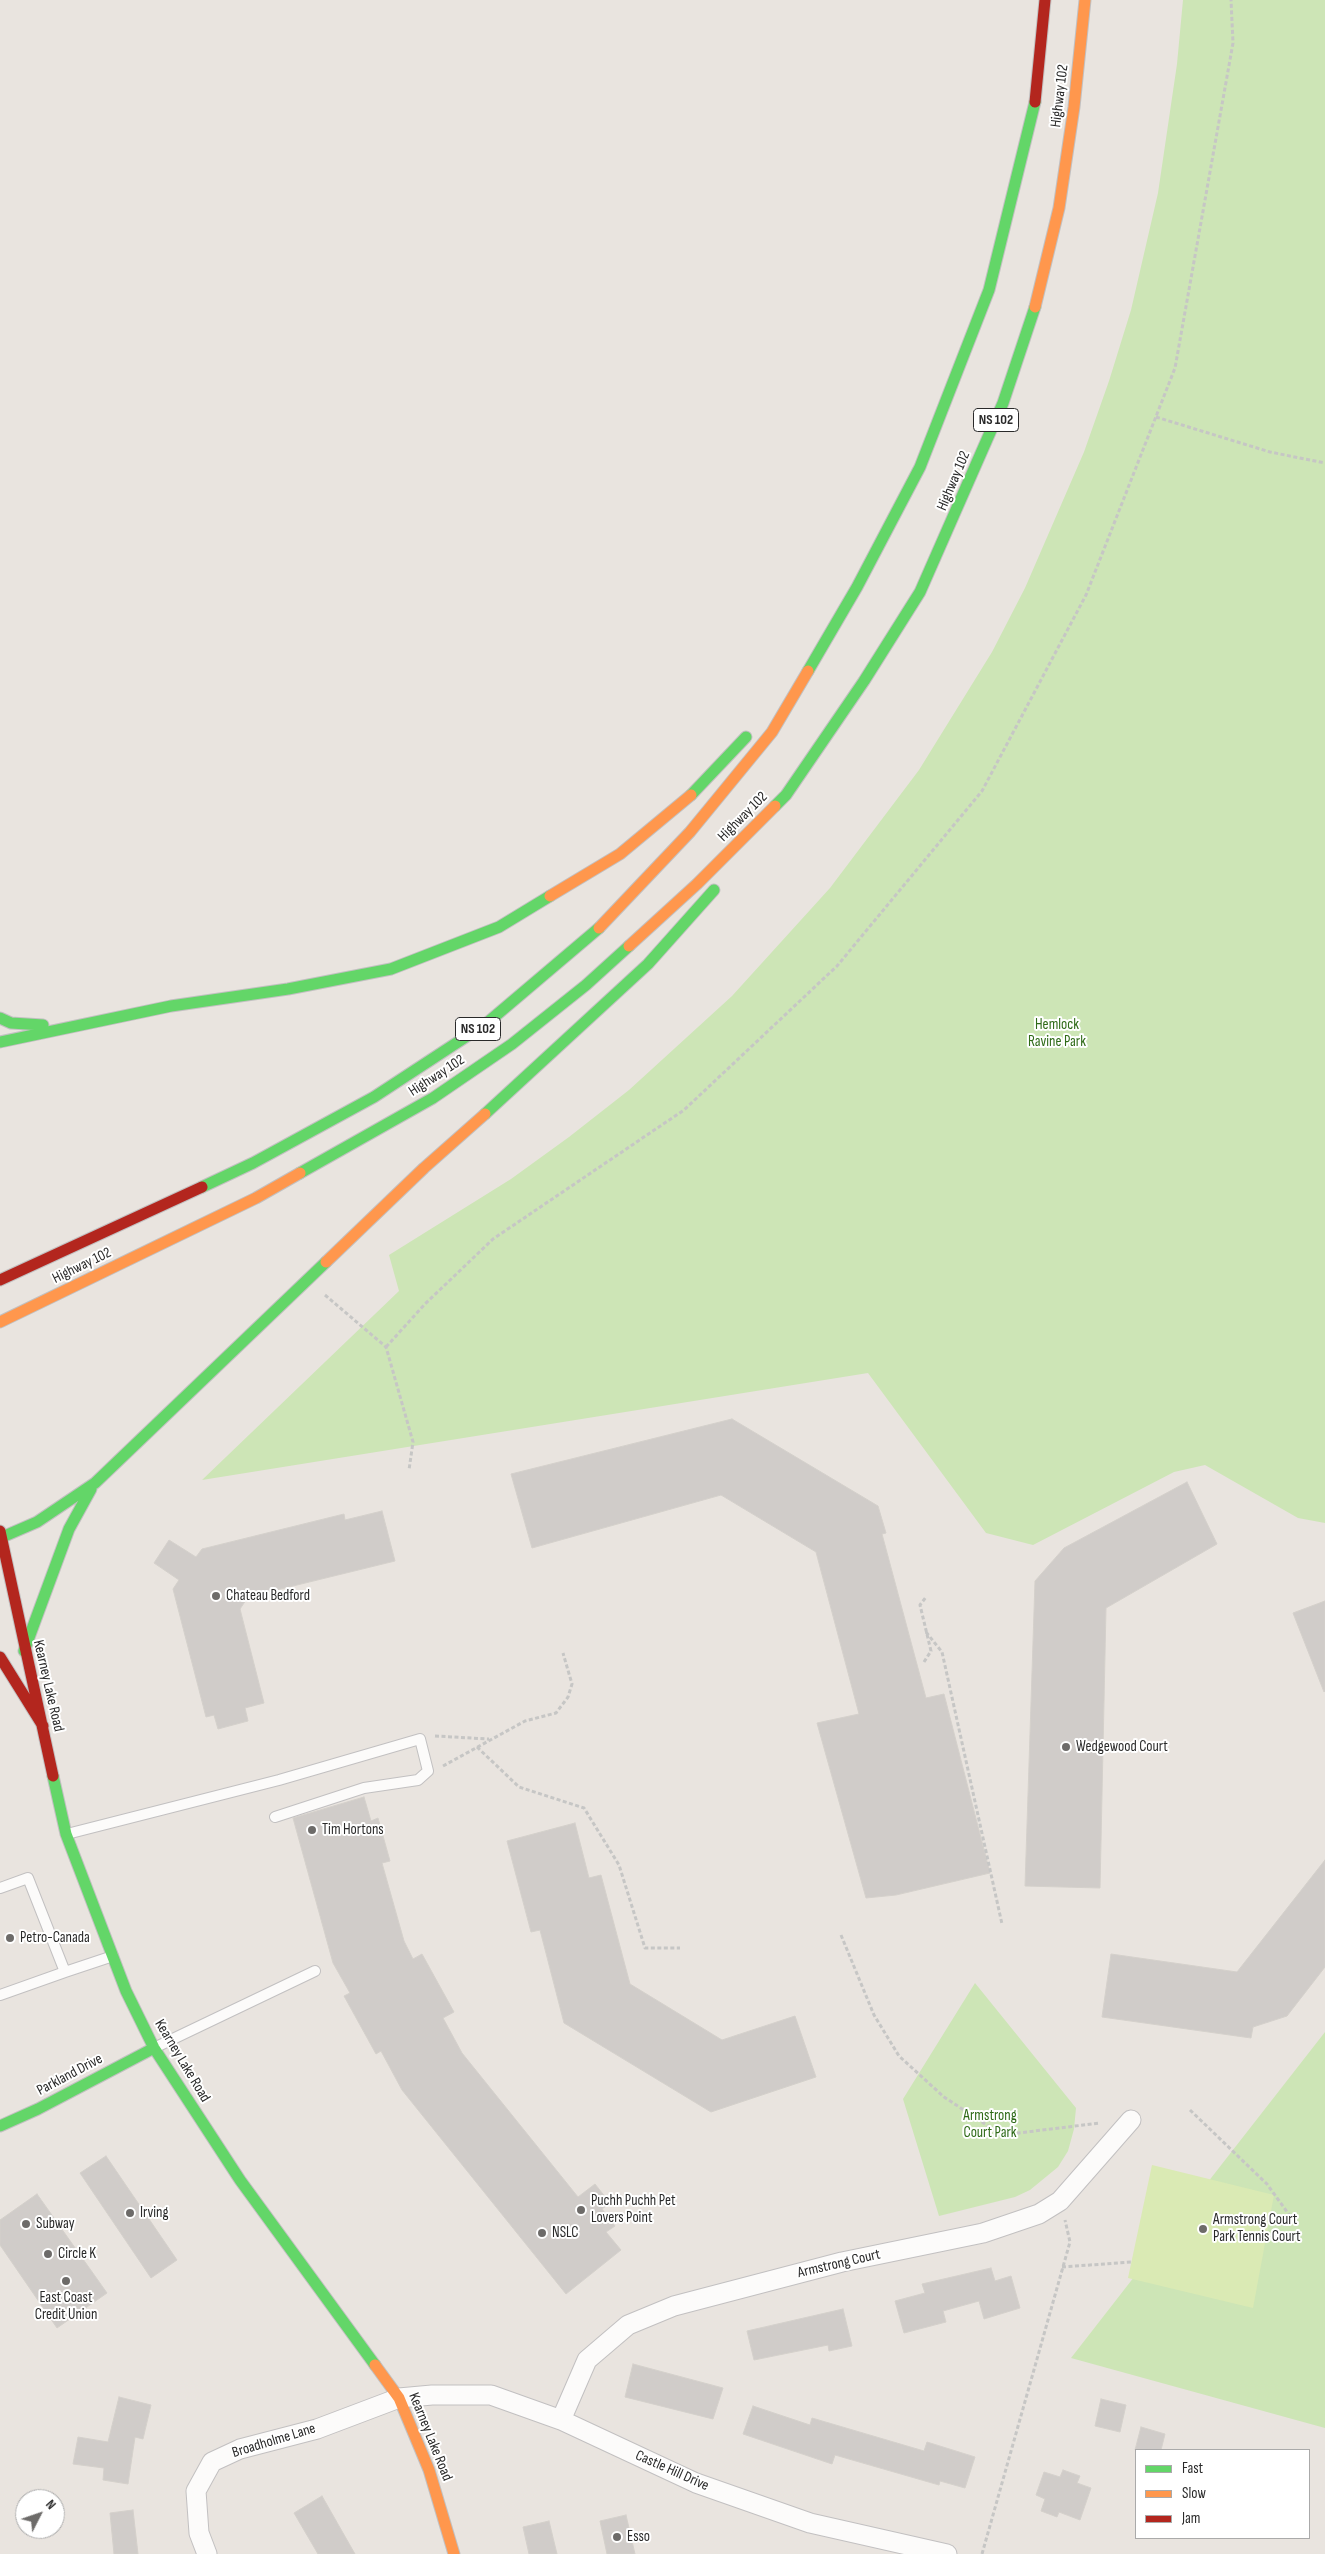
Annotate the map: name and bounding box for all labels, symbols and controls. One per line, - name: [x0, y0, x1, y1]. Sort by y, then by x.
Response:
- street label: Highway 102: [1047, 64, 1073, 128]
- road number: NS 102: [974, 408, 1018, 432]
- street label: Highway 102: [933, 448, 975, 514]
- street label: Highway 102: [714, 788, 772, 846]
- park label: Hemlock Ravine Park: [1028, 1016, 1086, 1051]
- road number: NS 102: [456, 1018, 500, 1040]
- street label: Highway 102: [406, 1051, 468, 1101]
- street label: Highway 102: [50, 1244, 114, 1288]
- place label: Chateau Bedford: [226, 1587, 310, 1605]
- marker: Chateau Bedford: [210, 1590, 222, 1602]
- street label: Kearney Lake Road: [29, 1638, 67, 1734]
- place label: Wedgewood Court: [1076, 1738, 1168, 1756]
- marker: Wedgewood Court: [1060, 1741, 1072, 1753]
- place label: Tim Hortons: [322, 1821, 384, 1839]
- marker: Tim Hortons: [306, 1824, 318, 1836]
- place label: Petro-Canada: [20, 1929, 90, 1947]
- marker: Petro-Canada: [4, 1932, 16, 1944]
- street label: Kearney Lake Road: [150, 2016, 214, 2106]
- street label: Parkland Drive: [34, 2050, 106, 2100]
- park label: Armstrong Court Park: [963, 2107, 1017, 2142]
- place label: Puchh Puchh Pet Lovers Point: [591, 2192, 676, 2227]
- place label: Irving: [140, 2204, 168, 2222]
- marker: Puchh Puchh Pet Lovers Point: [575, 2204, 587, 2216]
- marker: Irving: [124, 2207, 136, 2219]
- place label: Armstrong Court Park Tennis Court: [1213, 2211, 1301, 2246]
- place label: Subway: [36, 2215, 75, 2233]
- marker: Subway: [20, 2218, 32, 2230]
- marker: Armstrong Court Park Tennis Court: [1197, 2223, 1209, 2235]
- place label: NSLC: [552, 2224, 579, 2242]
- marker: NSLC: [536, 2227, 548, 2239]
- place label: Circle K: [58, 2245, 96, 2263]
- street label: Armstrong Court: [796, 2246, 882, 2282]
- marker: Circle K: [42, 2248, 54, 2260]
- marker: East Coast Credit Union: [60, 2275, 72, 2287]
- place label: East Coast Credit Union: [35, 2289, 97, 2324]
- street label: Kearney Lake Road: [404, 2390, 456, 2484]
- street label: Broadholme Lane: [230, 2420, 318, 2462]
- street label: Castle Hill Drive: [632, 2447, 712, 2495]
- legend: [1135, 2449, 1310, 2539]
- text: Fast: [1182, 2459, 1203, 2478]
- text: Slow: [1182, 2484, 1206, 2503]
- north arrow: [15, 2489, 65, 2539]
- text: N: [42, 2496, 60, 2513]
- text: Jam: [1182, 2509, 1200, 2528]
- place label: Esso: [627, 2528, 650, 2546]
- marker: Esso: [611, 2531, 623, 2543]

